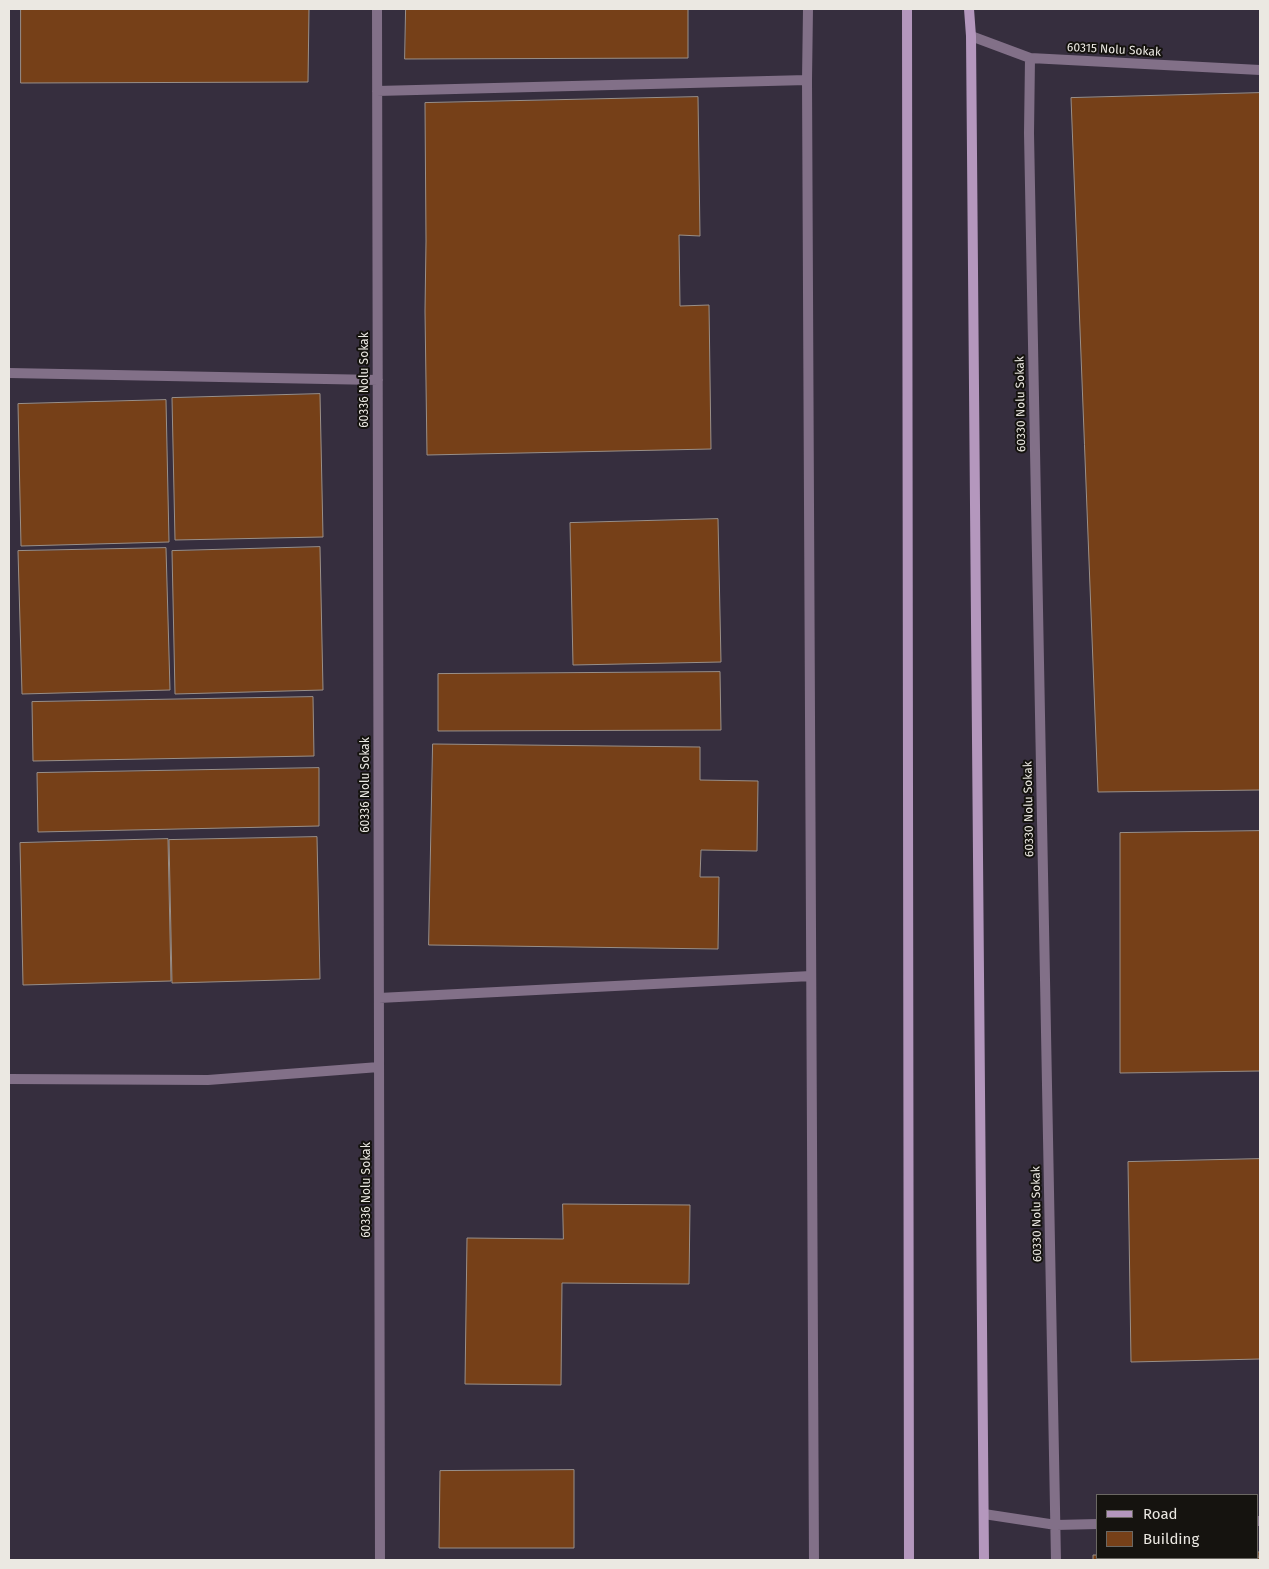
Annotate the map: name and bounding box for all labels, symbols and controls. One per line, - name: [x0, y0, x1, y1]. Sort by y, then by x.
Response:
- street label: 60315 Nolu Sokak: [1067, 40, 1161, 60]
- street label: 60336 Nolu Sokak: [358, 332, 372, 428]
- street label: 60330 Nolu Sokak: [1013, 356, 1029, 452]
- street label: 60336 Nolu Sokak: [359, 737, 373, 833]
- street label: 60330 Nolu Sokak: [1021, 761, 1037, 857]
- street label: 60336 Nolu Sokak: [360, 1142, 374, 1238]
- street label: 60330 Nolu Sokak: [1029, 1166, 1045, 1262]
- legend: [1096, 1494, 1259, 1559]
- text: Road: [1143, 1505, 1178, 1523]
- text: Building: [1143, 1530, 1199, 1548]

